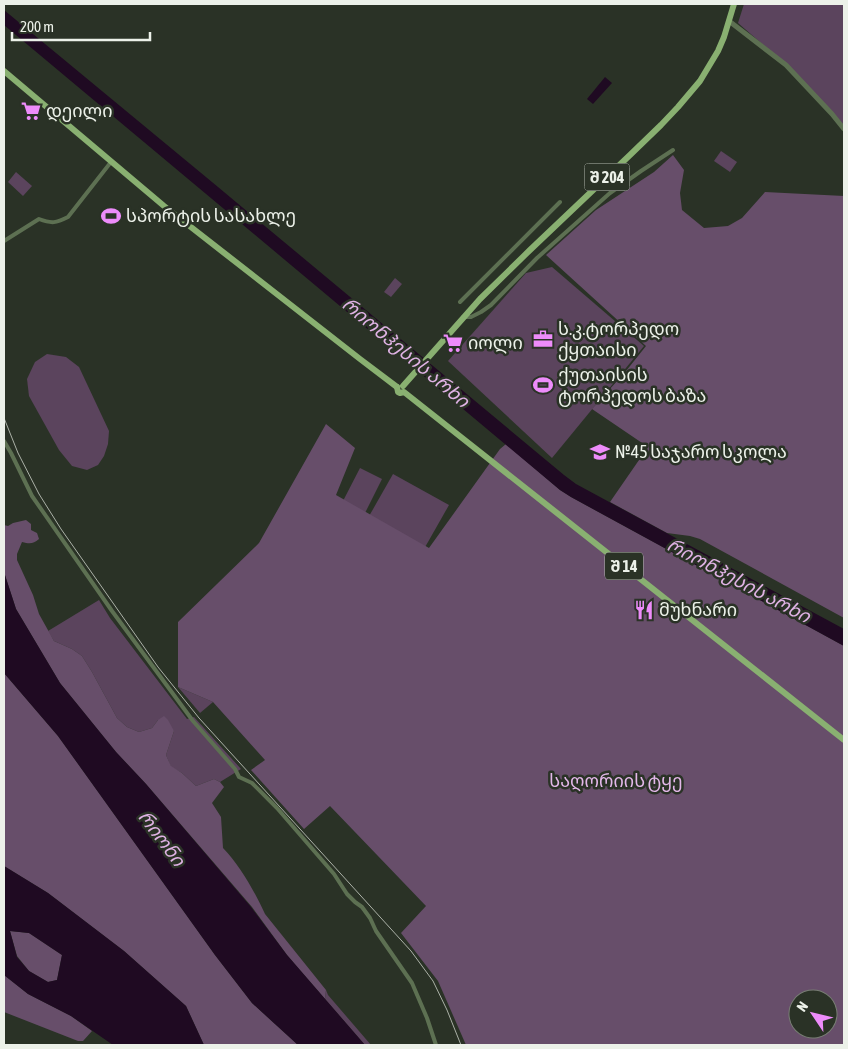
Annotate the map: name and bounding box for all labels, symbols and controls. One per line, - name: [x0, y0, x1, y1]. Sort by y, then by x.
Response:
- scale bar: [12, 10, 150, 42]
- text: 200 m: [20, 18, 54, 35]
- supermarket icon: დეილი: [20, 100, 42, 122]
- place label: დეილი: [46, 100, 113, 122]
- road number: შ 204: [584, 163, 630, 190]
- sports icon: სპორტის სასახლე: [100, 205, 122, 227]
- place label: სპორტის სასახლე: [126, 205, 296, 227]
- water label: რიონჰესის არხი: [337, 293, 475, 413]
- place label: ს.კ.ტორპედო ქყთაისი: [558, 318, 679, 361]
- office icon: ს.კ.ტორპედო ქყთაისი: [532, 328, 554, 350]
- supermarket icon: იოლი: [442, 332, 464, 354]
- place label: იოლი: [468, 332, 523, 354]
- place label: ქუთაისის ტორპედოს ბაზა: [558, 364, 706, 407]
- sports icon: ქუთაისის ტორპედოს ბაზა: [532, 374, 554, 396]
- school or university icon: №45 საჯარო სკოლა: [589, 441, 611, 463]
- place label: №45 საჯარო სკოლა: [615, 441, 787, 463]
- water label: რიონჰესის არხი: [663, 533, 815, 628]
- road number: შ 14: [605, 552, 643, 580]
- restaurant icon: მუხნარი: [633, 599, 655, 621]
- place label: მუხნარი: [659, 599, 737, 621]
- park label: საღორიის ტყე: [549, 770, 683, 792]
- water label: რიონი: [134, 806, 191, 871]
- north arrow: [788, 989, 838, 1039]
- text: N: [793, 999, 811, 1015]

